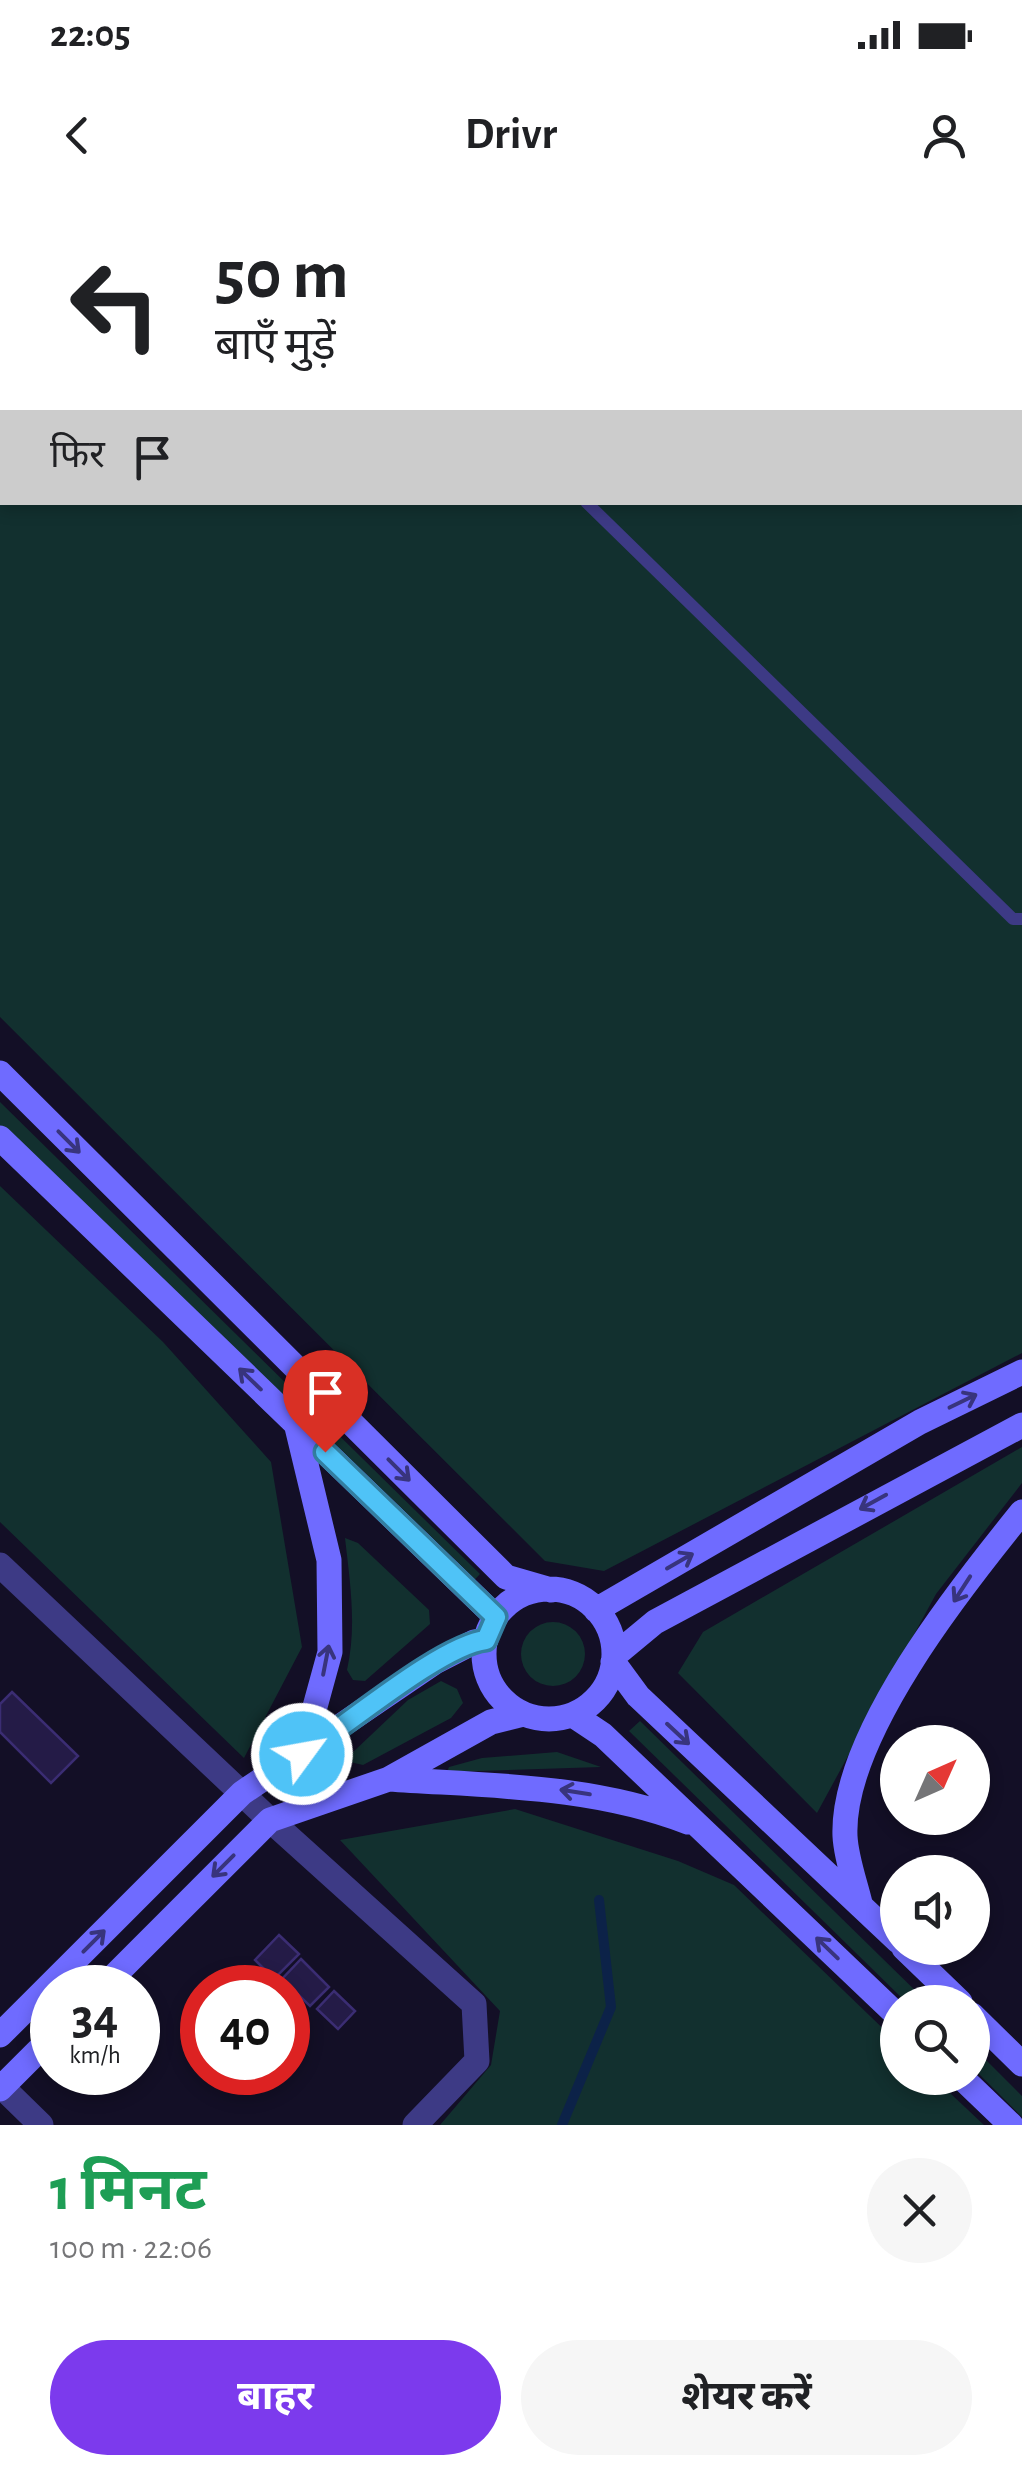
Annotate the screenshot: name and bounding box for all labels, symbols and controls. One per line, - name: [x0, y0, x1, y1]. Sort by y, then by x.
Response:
- text: 22:05: [50, 16, 131, 54]
- icon: back: [50, 108, 105, 163]
- icon: person: [917, 108, 972, 163]
- text: Drivr: [465, 112, 557, 157]
- icon: left: [50, 240, 180, 370]
- text: 50 m: [215, 241, 349, 311]
- text: बाएँ मुड़ें: [215, 323, 336, 368]
- icon: arrive: [125, 430, 180, 485]
- text: फिर: [50, 437, 105, 475]
- one-way arrow: [57, 1130, 81, 1154]
- pin: [283, 1350, 368, 1453]
- icon: arrive: [298, 1365, 353, 1420]
- one-way arrow: [238, 1367, 262, 1391]
- one-way arrow: [948, 1391, 978, 1410]
- one-way arrow: [386, 1458, 410, 1482]
- one-way arrow: [859, 1493, 889, 1513]
- one-way arrow: [666, 1551, 694, 1571]
- one-way arrow: [951, 1574, 972, 1603]
- one-way arrow: [317, 1644, 336, 1677]
- position arrow: [250, 1702, 354, 1806]
- one-way arrow: [666, 1722, 690, 1746]
- north arrow: [880, 1725, 990, 1835]
- map controls: [880, 1725, 990, 2095]
- one-way arrow: [559, 1783, 592, 1801]
- one-way arrow: [211, 1854, 235, 1878]
- button: sound: [880, 1855, 990, 1965]
- one-way arrow: [81, 1930, 105, 1954]
- one-way arrow: [816, 1936, 840, 1960]
- speed limit sign: 40: [180, 1965, 310, 2095]
- button: search: [880, 1985, 990, 2095]
- text: 34: [72, 1993, 118, 2043]
- text: km/h: [69, 2043, 121, 2068]
- button: close: [867, 2158, 972, 2263]
- text: 1 मिनट: [50, 2161, 207, 2221]
- text: 100 m · 22:06: [50, 2232, 212, 2264]
- button: बाहर: [50, 2340, 501, 2455]
- button: शेयर करें: [521, 2340, 972, 2455]

